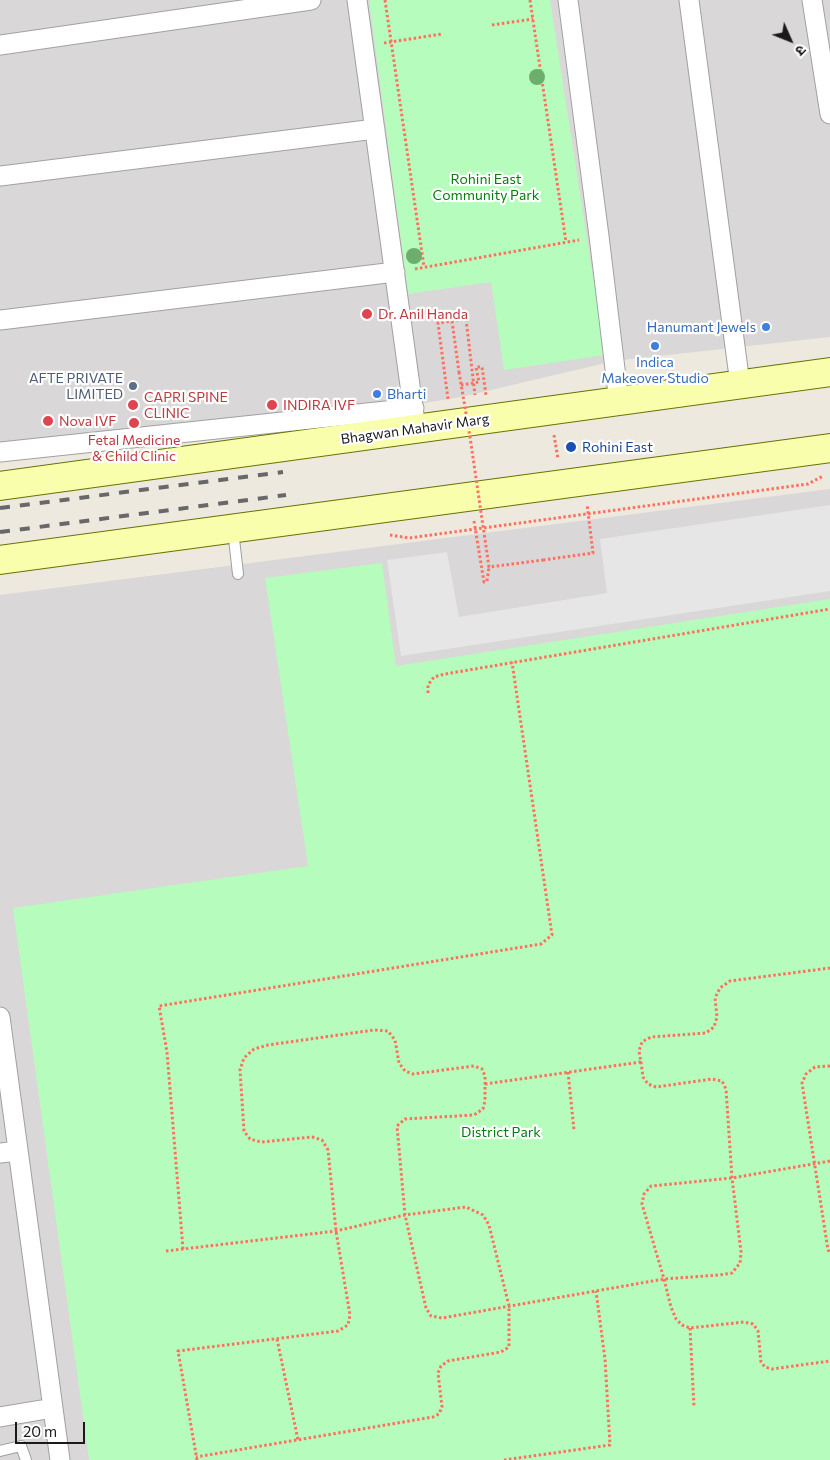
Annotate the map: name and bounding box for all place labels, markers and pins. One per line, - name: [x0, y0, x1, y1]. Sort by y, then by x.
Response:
- place label: Dr. Anil Handa: [378, 306, 468, 322]
- marker: Dr. Anil Handa: [360, 307, 374, 321]
- place label: Hanumant Jewels: [647, 319, 756, 335]
- marker: Hanumant Jewels: [760, 321, 772, 333]
- marker: Indica Makeover Studio: [649, 340, 661, 352]
- place label: Indica Makeover Studio: [601, 354, 709, 387]
- place label: AFTE PRIVATE LIMITED: [29, 370, 123, 402]
- marker: AFTE PRIVATE LIMITED: [127, 380, 139, 392]
- place label: Bharti: [387, 386, 426, 402]
- marker: Bharti: [371, 388, 383, 400]
- place label: CAPRI SPINE CLINIC: [144, 389, 228, 422]
- place label: INDIRA IVF: [283, 397, 355, 413]
- marker: CAPRI SPINE CLINIC: [126, 398, 140, 412]
- marker: INDIRA IVF: [265, 398, 279, 412]
- place label: Nova IVF: [59, 413, 116, 429]
- marker: Nova IVF: [41, 414, 55, 428]
- marker: Fetal Medicine & Child Clinic: [127, 416, 141, 430]
- place label: Fetal Medicine & Child Clinic: [88, 432, 180, 464]
- place label: Rohini East: [582, 439, 653, 455]
- marker: Rohini East: [564, 440, 578, 454]

